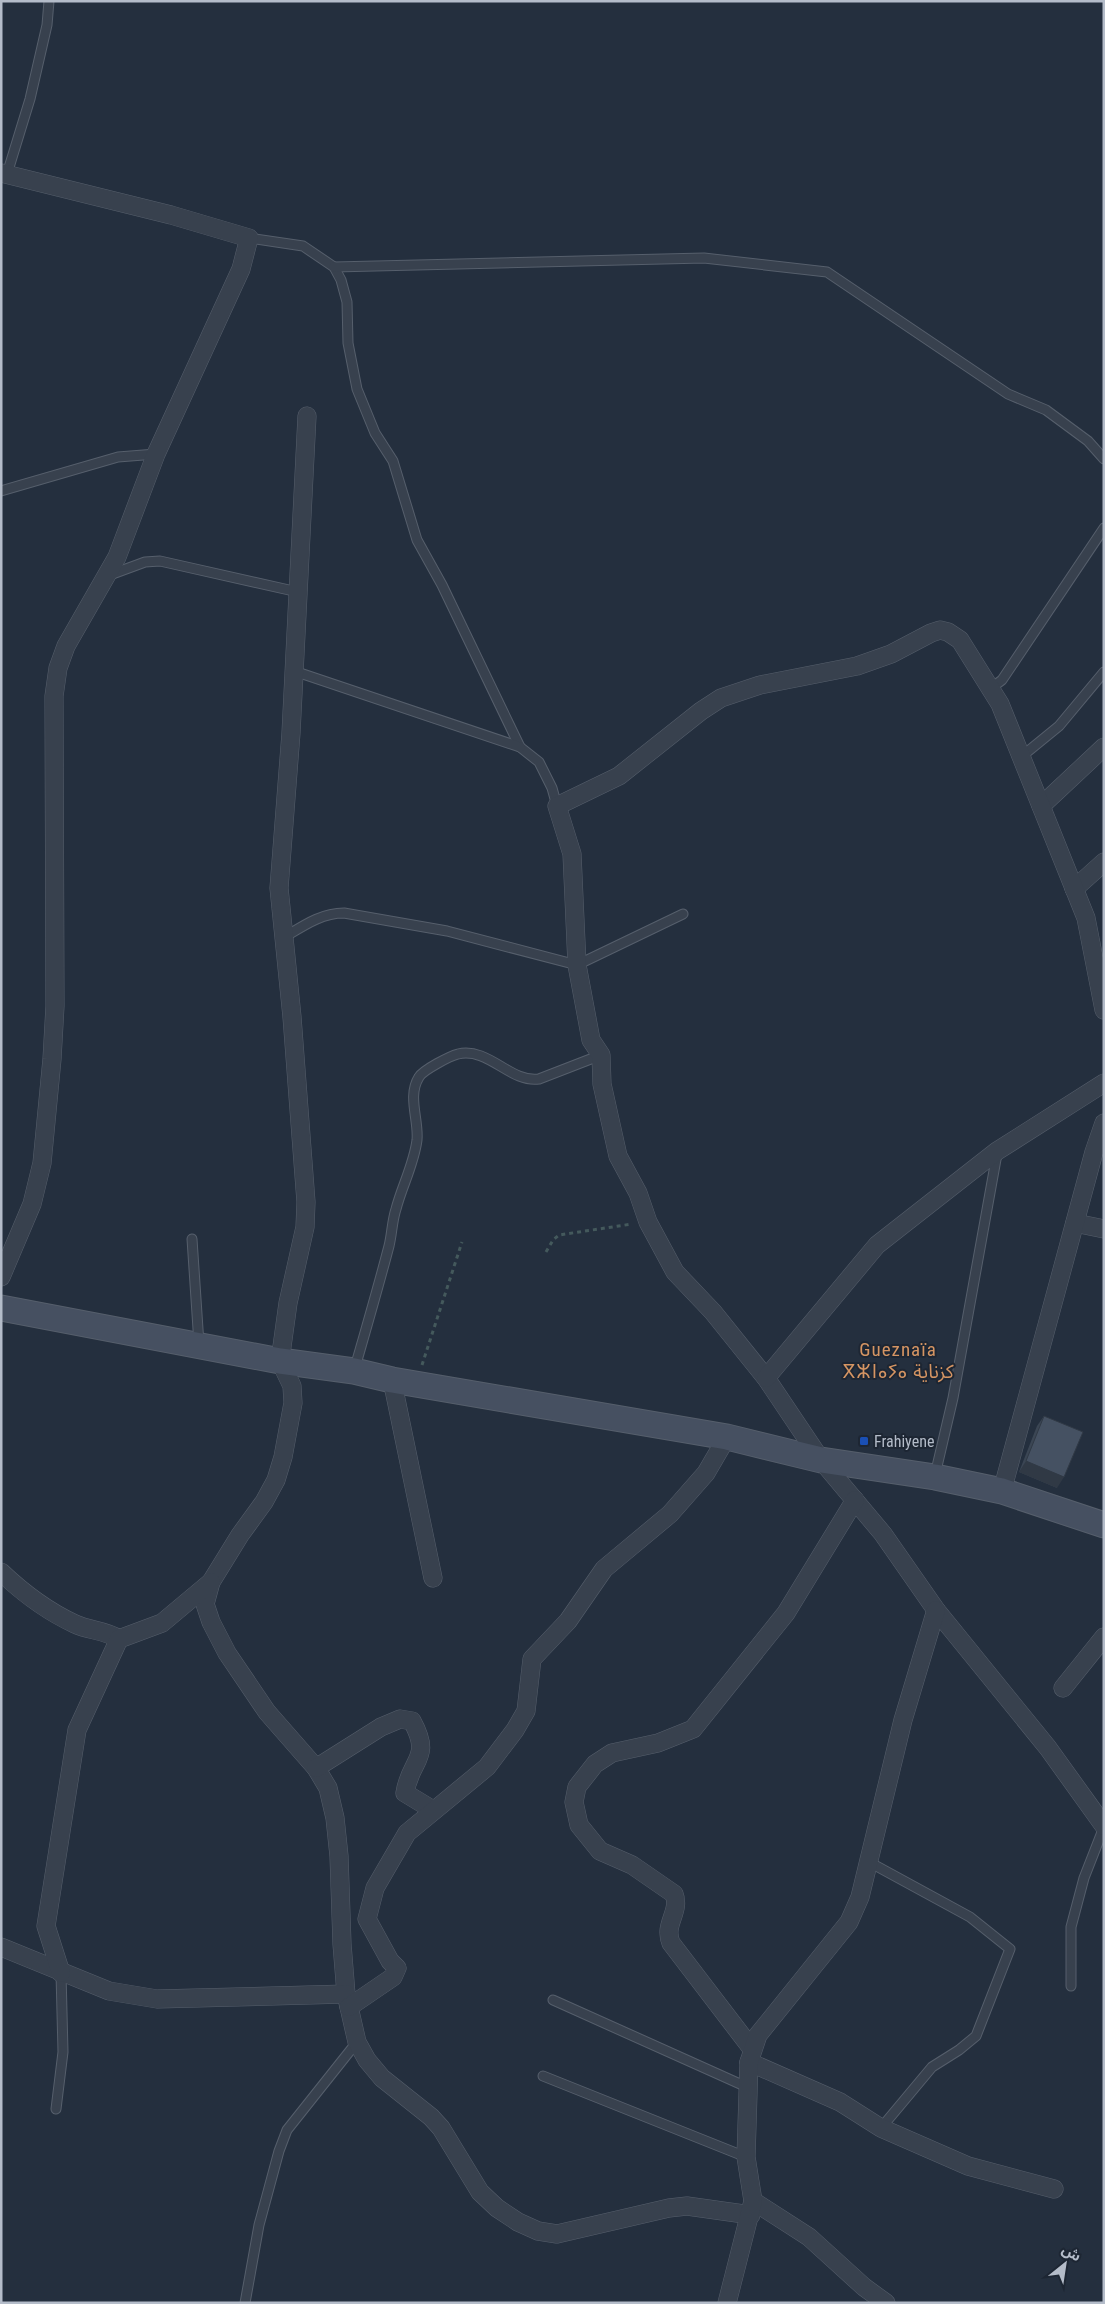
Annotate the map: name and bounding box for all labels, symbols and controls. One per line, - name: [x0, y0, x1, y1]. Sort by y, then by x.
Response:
- district label: Gueznaïa ⴳⵣⵏⴰⵢⴰ كزناية: [842, 1338, 955, 1383]
- place label: Frahiyene: [874, 1432, 934, 1451]
- marker: Frahiyene: [858, 1435, 870, 1447]
- north arrow: [1040, 2239, 1090, 2289]
- text: ش: [1059, 2241, 1084, 2264]

